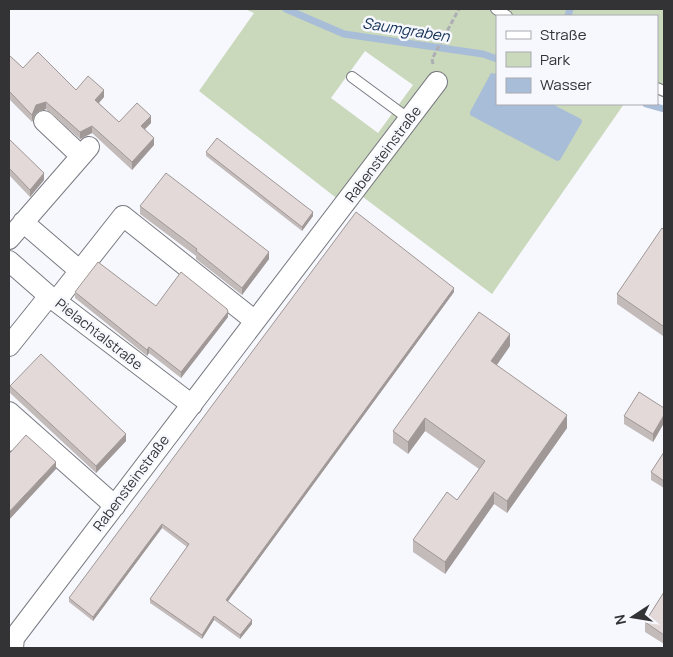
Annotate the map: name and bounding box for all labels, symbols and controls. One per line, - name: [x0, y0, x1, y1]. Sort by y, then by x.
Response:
- water label: Saumgraben: [361, 12, 452, 47]
- legend: [496, 15, 658, 105]
- text: Straße: [540, 24, 587, 45]
- text: Park: [540, 49, 570, 70]
- text: Wasser: [540, 74, 592, 95]
- street label: Rabensteinstraße: [340, 102, 425, 206]
- street label: Pielachtalstraße: [52, 294, 147, 374]
- street label: Rabensteinstraße: [88, 431, 173, 535]
- north arrow: [608, 592, 658, 642]
- text: N: [609, 613, 630, 627]

